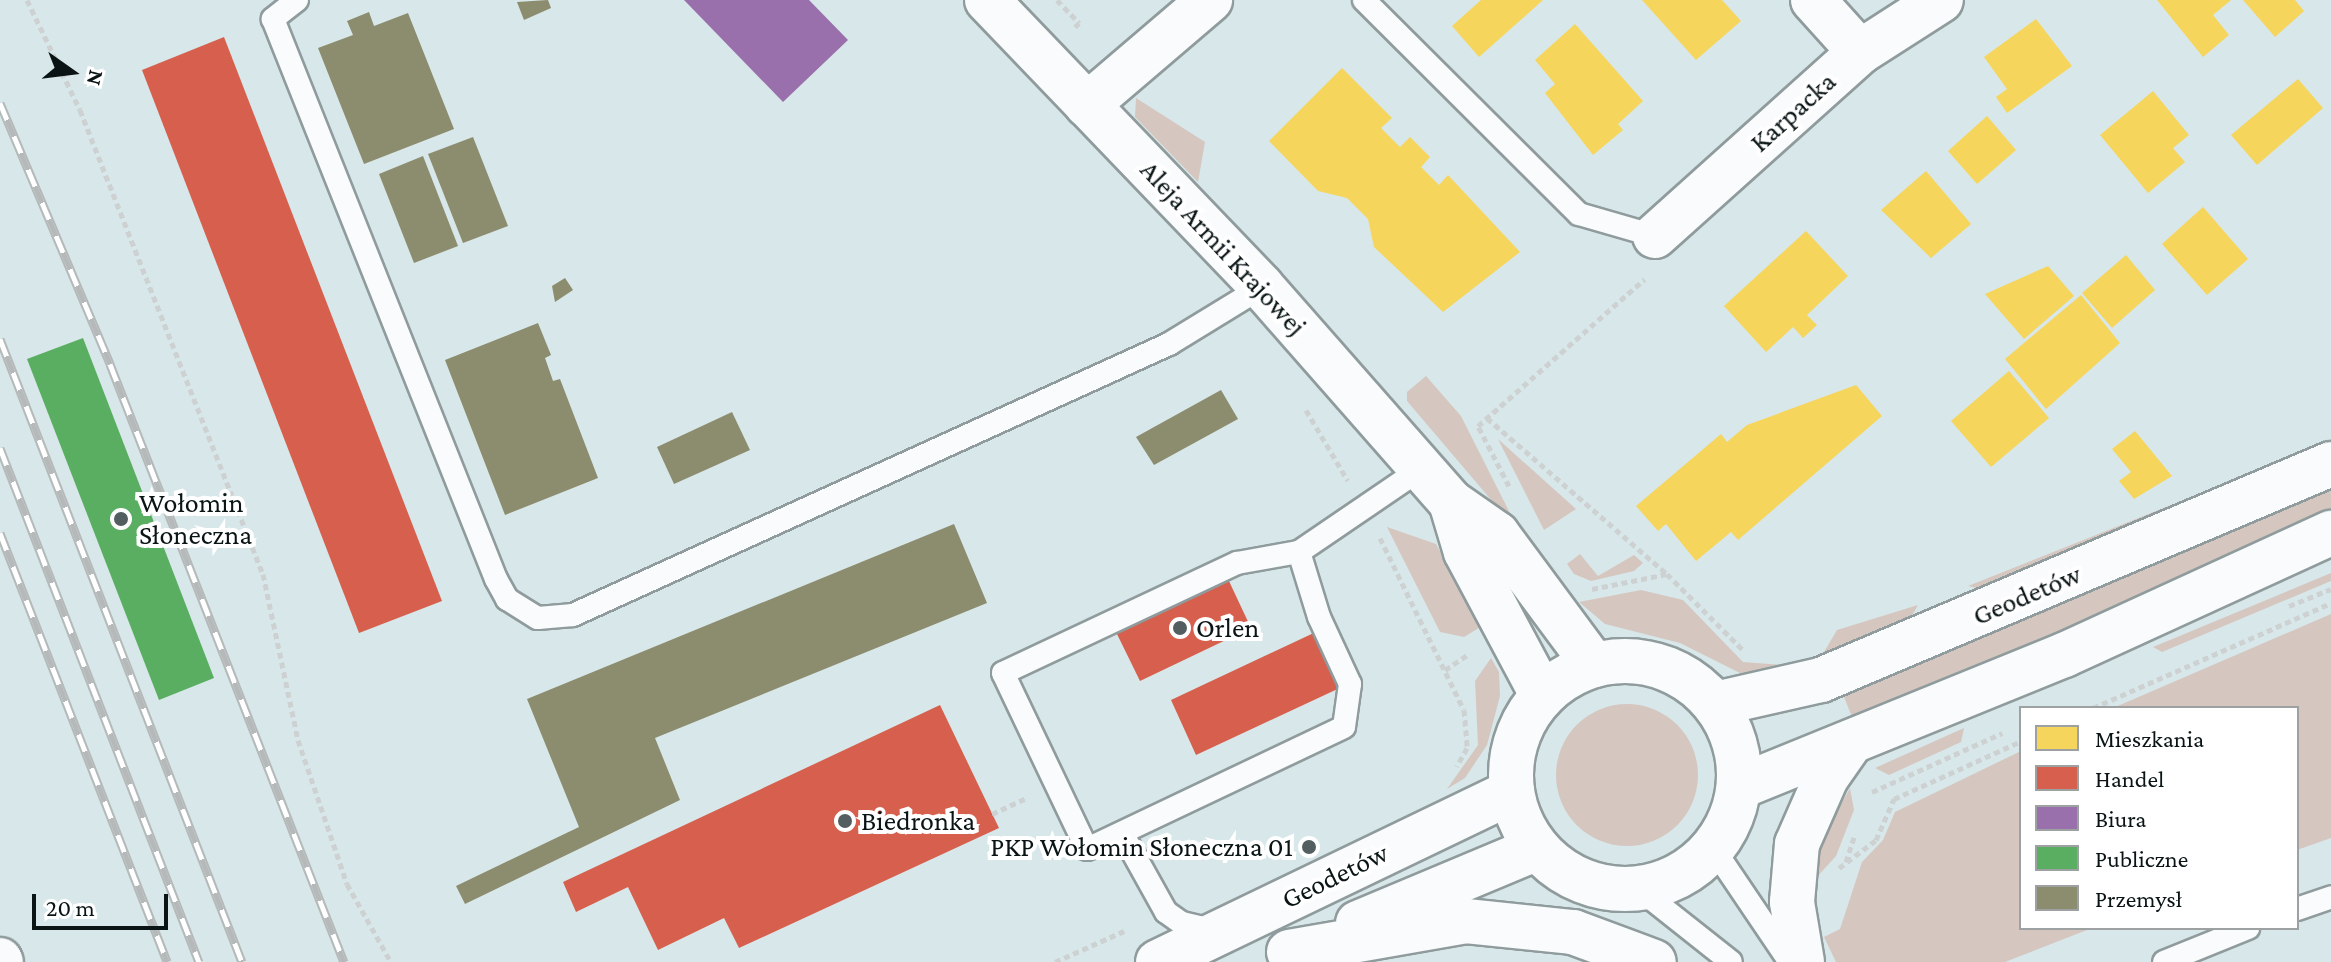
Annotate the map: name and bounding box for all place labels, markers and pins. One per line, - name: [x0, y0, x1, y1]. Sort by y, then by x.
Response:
- place label: Wołomin Słoneczna: [139, 486, 252, 552]
- marker: Wołomin Słoneczna: [110, 508, 132, 530]
- place label: Orlen: [1196, 611, 1259, 645]
- marker: Orlen: [1171, 619, 1189, 637]
- place label: Biedronka: [861, 804, 975, 838]
- marker: Biedronka: [836, 812, 854, 830]
- place label: PKP Wołomin Słoneczna 01: [990, 830, 1293, 864]
- marker: PKP Wołomin Słoneczna 01: [1300, 838, 1318, 856]

